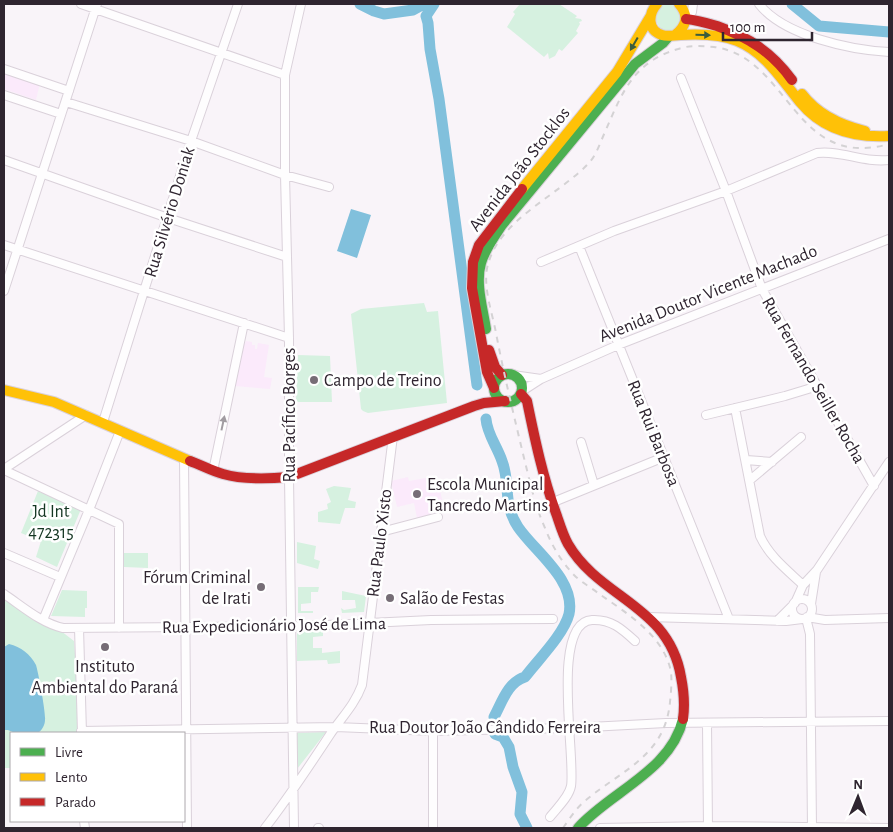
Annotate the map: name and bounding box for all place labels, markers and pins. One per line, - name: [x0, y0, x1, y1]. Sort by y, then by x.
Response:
- place label: Campo de Treino: [324, 372, 442, 390]
- marker: Campo de Treino: [308, 374, 320, 386]
- place label: Escola Municipal Tancredo Martins: [427, 476, 548, 515]
- marker: Escola Municipal Tancredo Martins: [411, 488, 423, 500]
- place label: Fórum Criminal de Irati: [143, 569, 251, 608]
- marker: Fórum Criminal de Irati: [255, 581, 267, 593]
- place label: Salão de Festas: [400, 590, 504, 608]
- marker: Salão de Festas: [384, 592, 396, 604]
- marker: Instituto Ambiental do Paraná: [99, 641, 111, 653]
- place label: Instituto Ambiental do Paraná: [32, 658, 178, 697]

